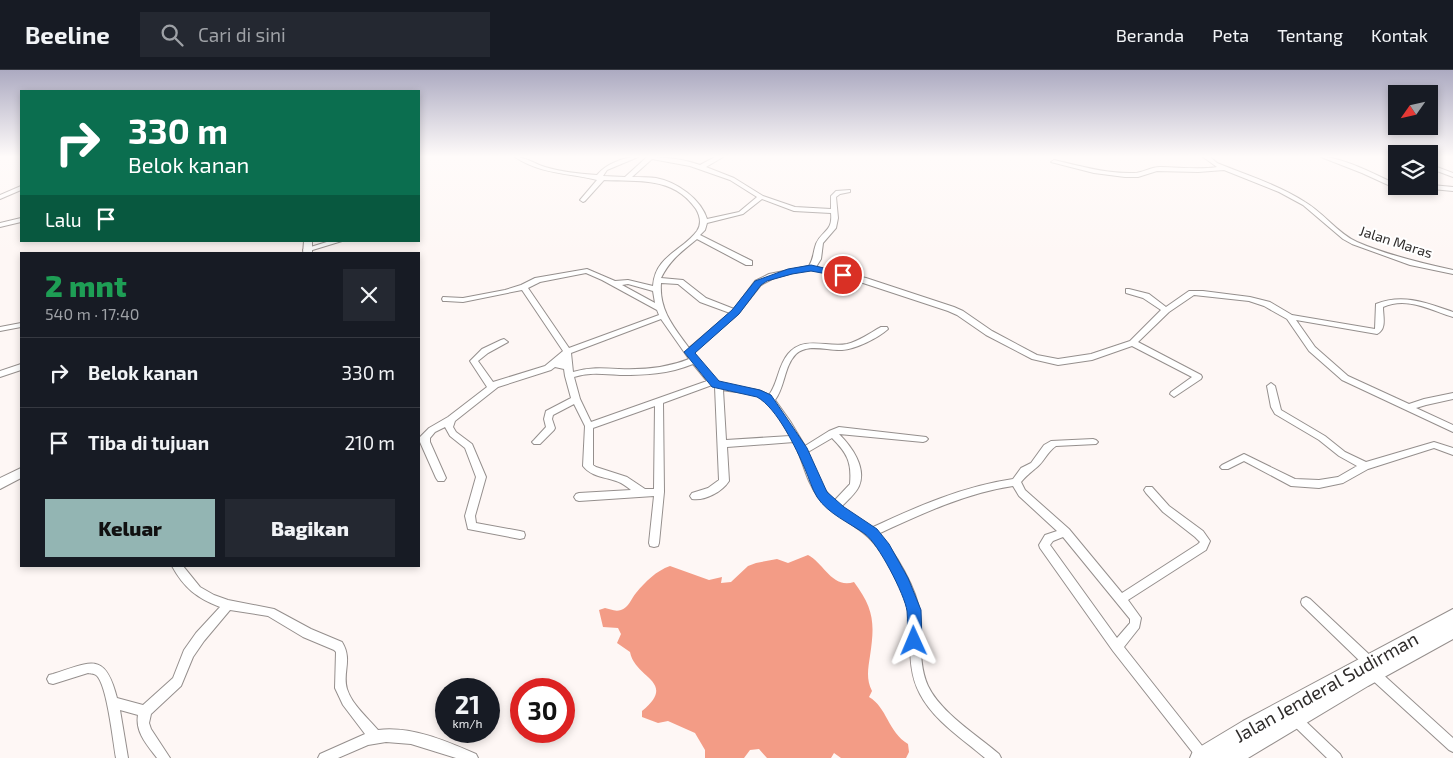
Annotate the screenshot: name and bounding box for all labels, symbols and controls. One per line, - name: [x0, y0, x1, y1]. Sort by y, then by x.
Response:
- search box: [140, 12, 490, 57]
- text: Beeline: [25, 20, 110, 49]
- icon: search: [158, 21, 186, 49]
- text: Cari di sini: [198, 23, 286, 46]
- text: Beranda: [1116, 24, 1184, 46]
- text: Peta: [1212, 24, 1249, 46]
- text: Tentang: [1277, 24, 1343, 46]
- text: Kontak: [1371, 24, 1428, 46]
- north arrow: [1388, 85, 1438, 135]
- map controls: [1388, 85, 1438, 195]
- text: 330 m: [128, 109, 228, 151]
- icon: right: [45, 110, 110, 175]
- button: layers: [1388, 145, 1438, 195]
- text: Belok kanan: [128, 151, 249, 177]
- icon: arrive: [92, 205, 120, 233]
- text: Lalu: [45, 208, 82, 231]
- street label: Jalan Maras: [1357, 222, 1435, 261]
- pin: [822, 254, 864, 296]
- icon: arrive: [829, 261, 857, 289]
- text: 2 mnt: [45, 267, 127, 303]
- button: close: [343, 269, 395, 321]
- text: 540 m · 17:40: [45, 304, 139, 323]
- icon: right: [45, 359, 73, 387]
- text: Belok kanan: [88, 361, 198, 384]
- text: 330 m: [342, 361, 395, 384]
- icon: arrive: [45, 429, 73, 457]
- text: Tiba di tujuan: [88, 431, 209, 454]
- text: 210 m: [344, 431, 395, 454]
- button: Keluar: [45, 499, 215, 557]
- button: Bagikan: [225, 499, 395, 557]
- position arrow: [887, 614, 939, 666]
- street label: Jalan Jenderal Sudirman: [1230, 626, 1422, 747]
- speed limit sign: 30: [510, 678, 575, 743]
- text: 21: [455, 689, 480, 719]
- text: km/h: [453, 716, 482, 730]

